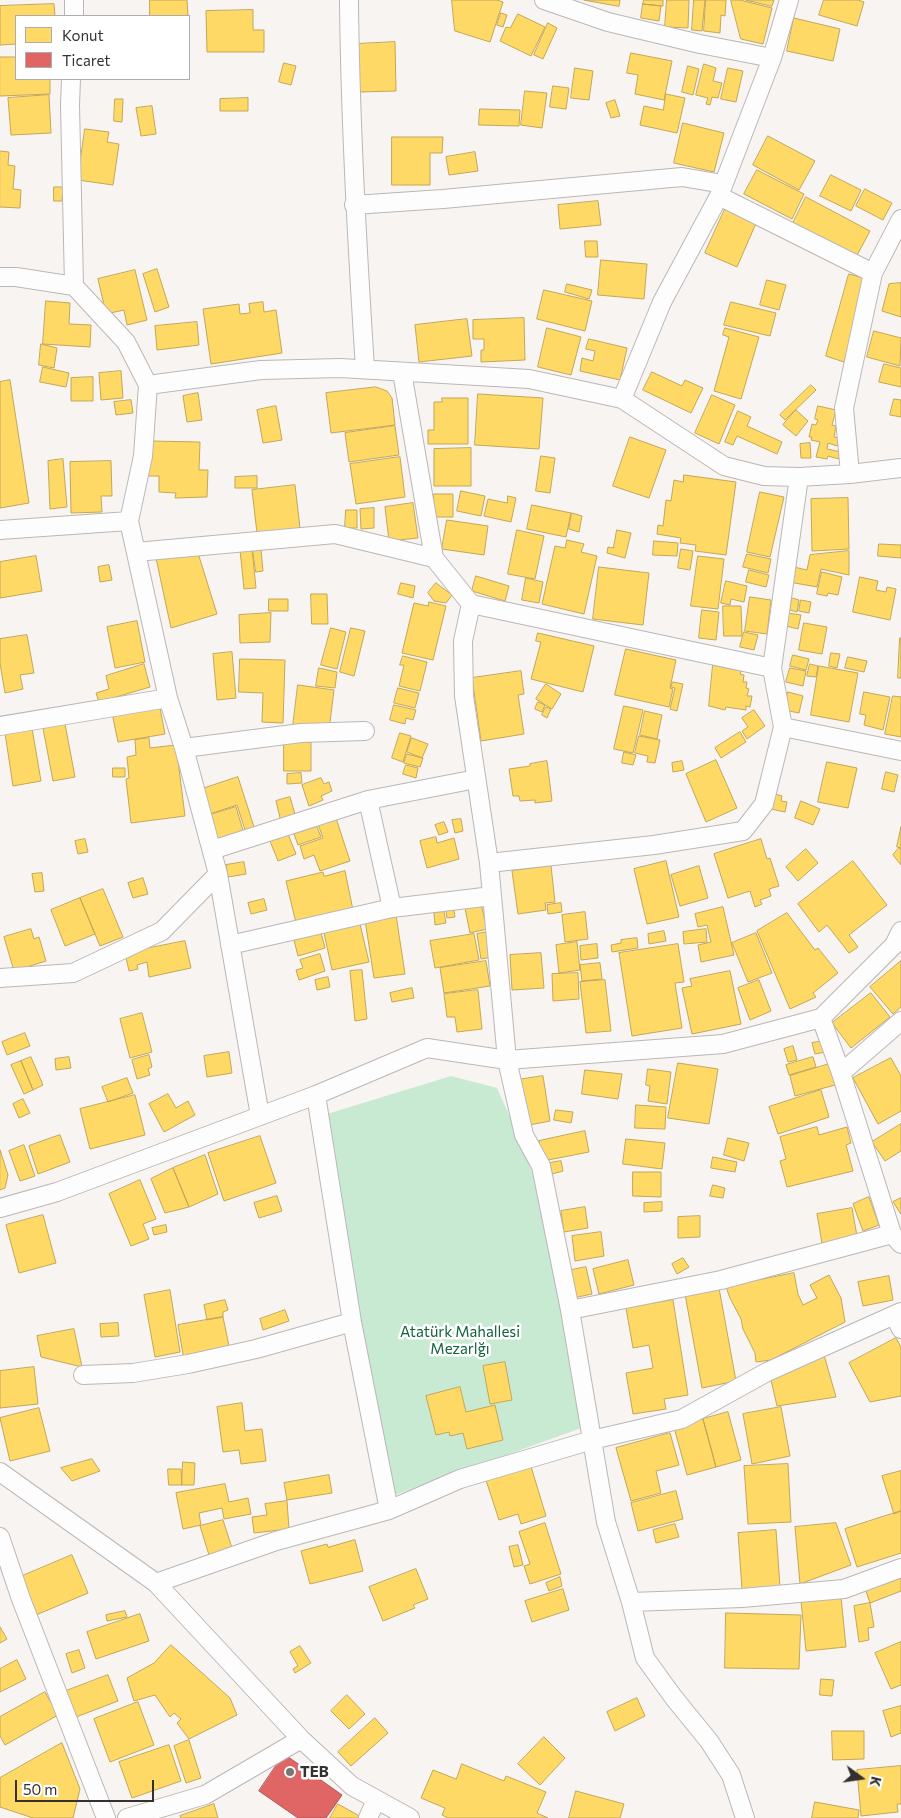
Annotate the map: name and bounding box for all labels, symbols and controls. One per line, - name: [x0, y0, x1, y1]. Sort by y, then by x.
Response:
- legend: [15, 15, 190, 80]
- text: Konut: [62, 26, 104, 44]
- text: Ticaret: [62, 51, 110, 69]
- park label: Atatürk Mahallesi Mezarlğı: [400, 1323, 520, 1358]
- north arrow: [836, 1753, 886, 1803]
- place label: TEB: [300, 1763, 329, 1781]
- marker: TEB: [284, 1766, 296, 1778]
- scale bar: [18, 1770, 156, 1802]
- text: K: [867, 1775, 885, 1789]
- text: 50 m: [23, 1780, 57, 1798]

